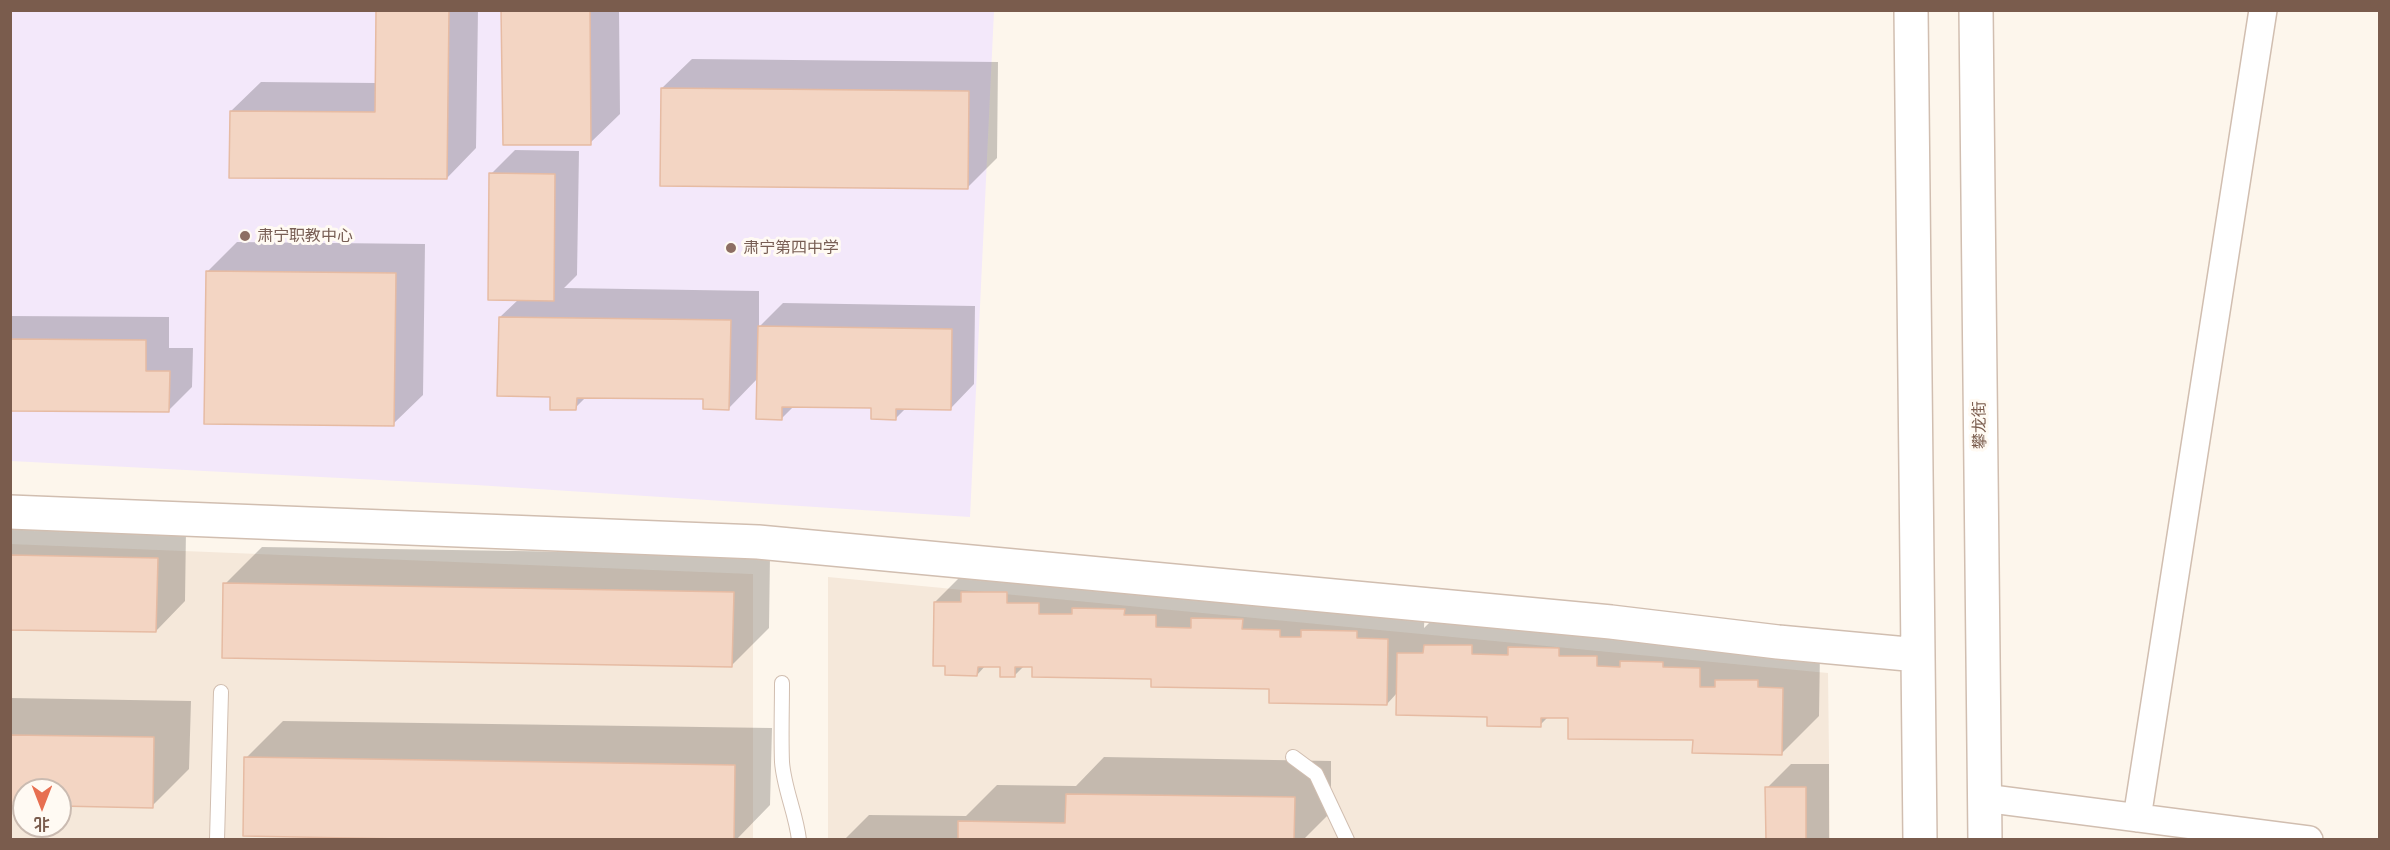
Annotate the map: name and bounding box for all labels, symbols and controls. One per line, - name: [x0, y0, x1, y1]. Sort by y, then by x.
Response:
- place label: 肃宁职教中心: [257, 226, 353, 246]
- marker: 肃宁职教中心: [238, 229, 252, 243]
- place label: 肃宁第四中学: [743, 238, 839, 258]
- marker: 肃宁第四中学: [724, 241, 738, 255]
- street label: 攀龙街: [1970, 401, 1990, 449]
- north arrow: [12, 778, 72, 838]
- text: 北: [34, 814, 50, 834]

